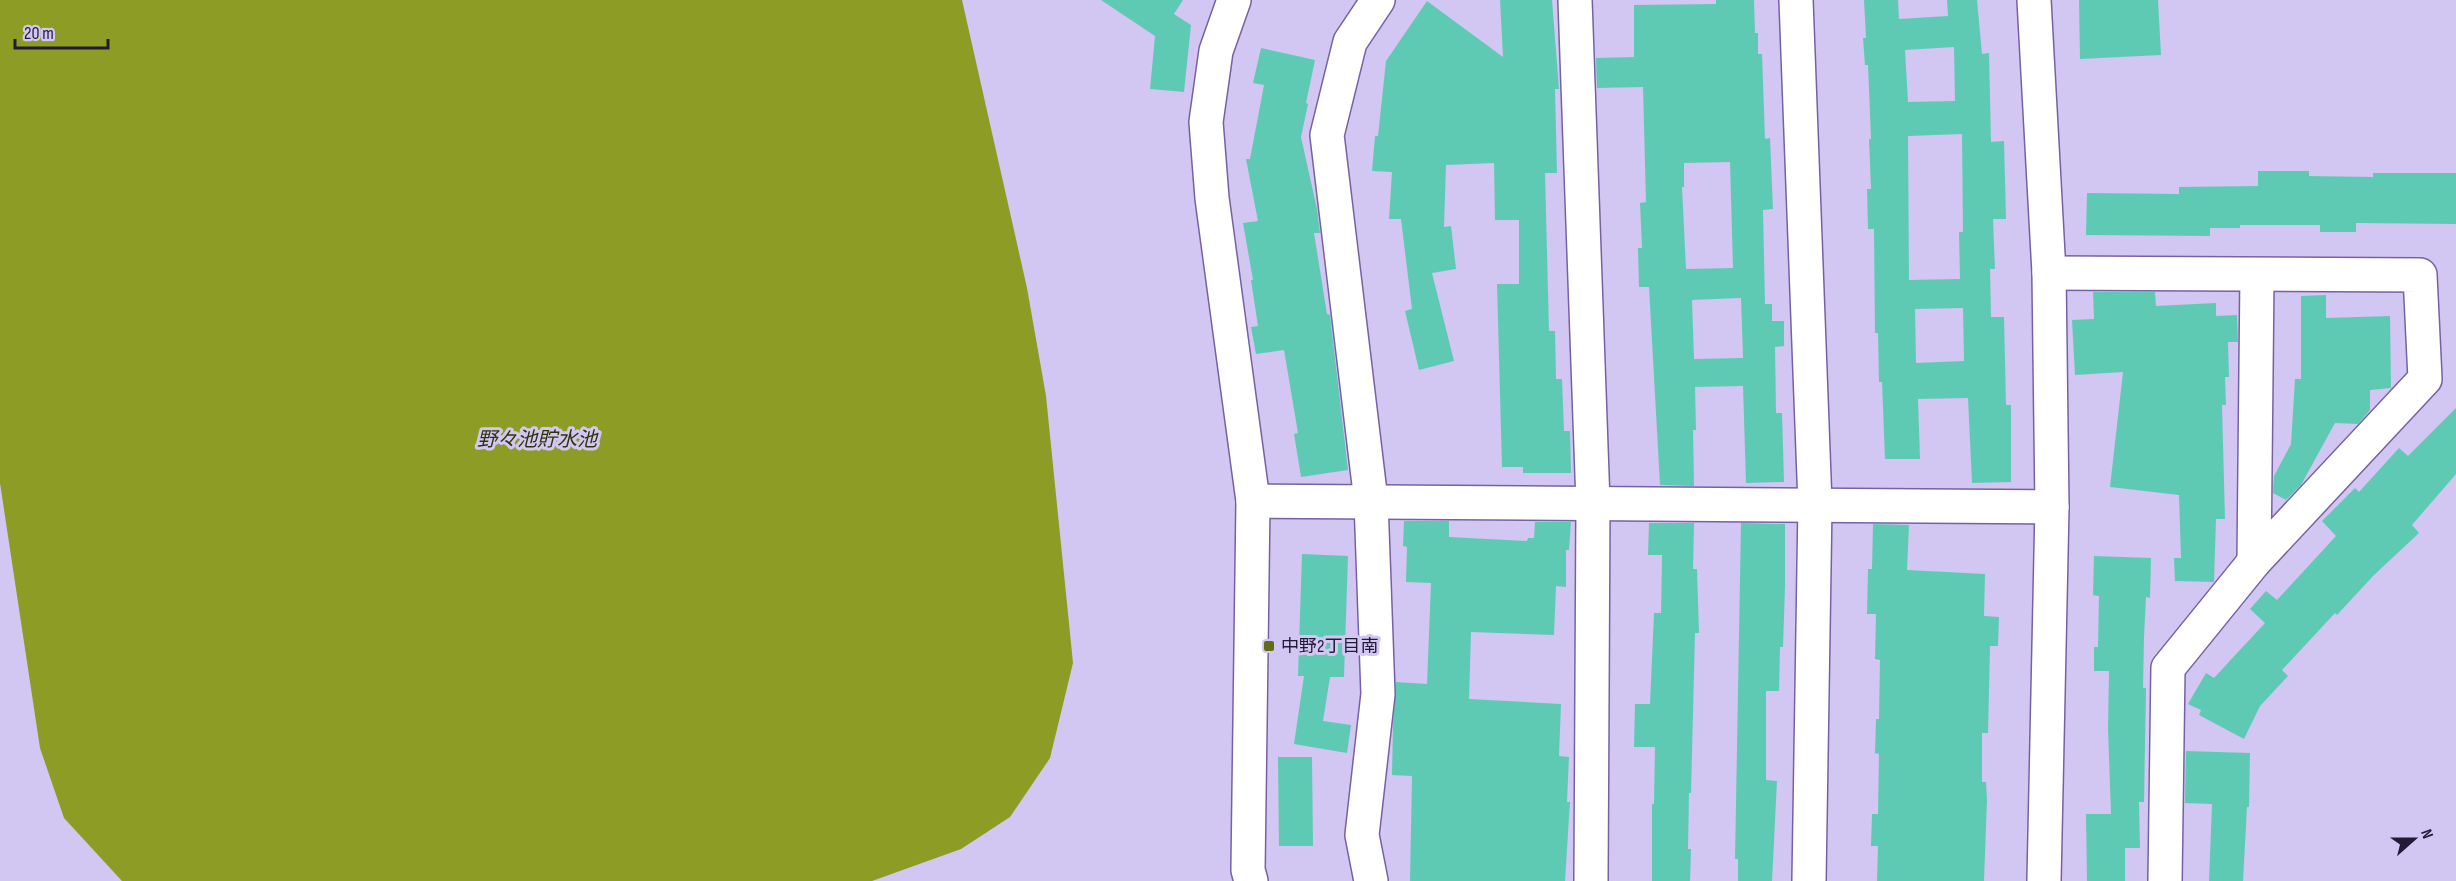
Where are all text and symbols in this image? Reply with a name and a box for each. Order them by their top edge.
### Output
scale bar [15,12,108,50]
text: 20 m [24,23,54,44]
water label: 野々池貯水池 [477,428,599,452]
place label: 中野2丁目南 [1281,636,1378,657]
marker: 中野2丁目南 [1262,639,1276,653]
north arrow [2384,809,2444,869]
text: N [2416,827,2437,842]

